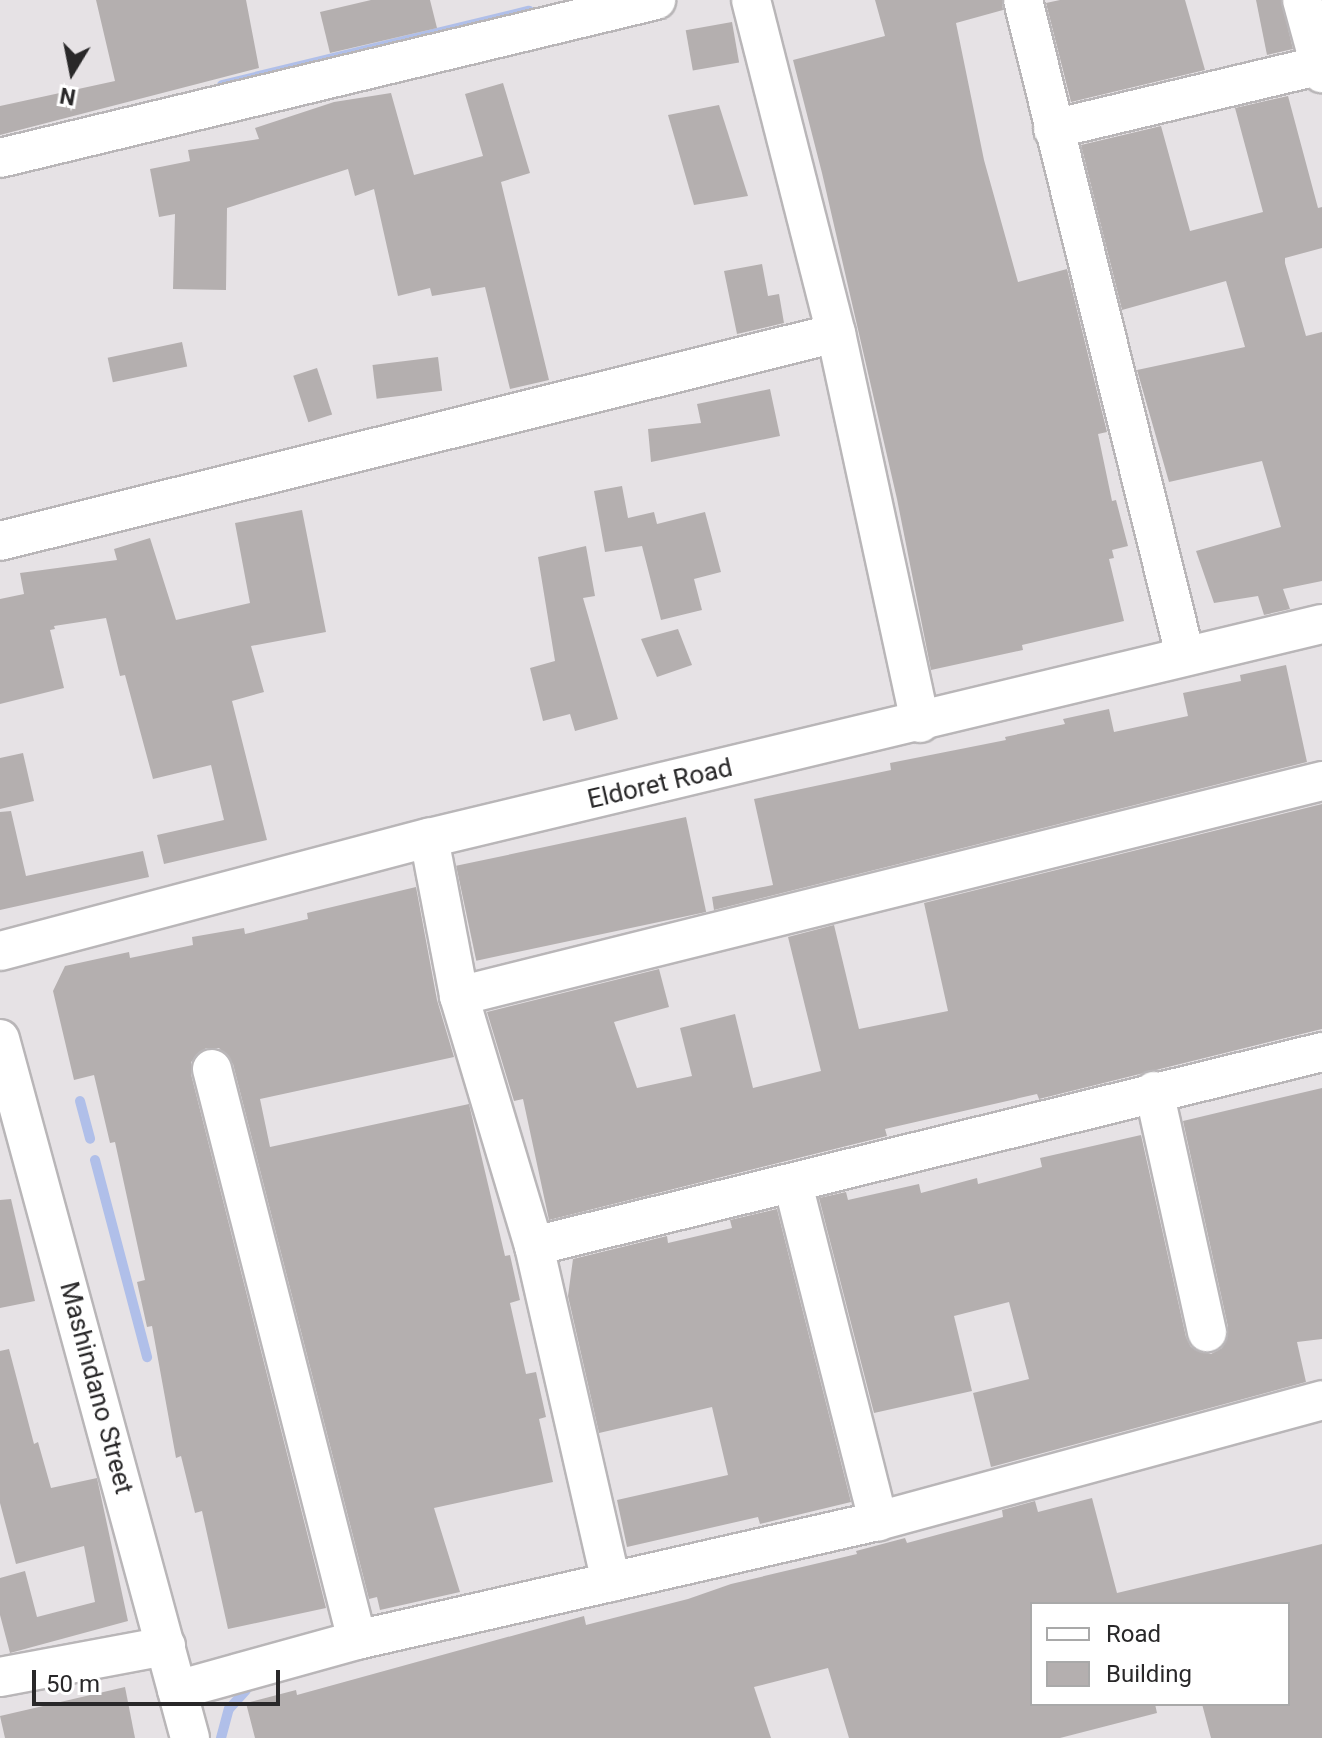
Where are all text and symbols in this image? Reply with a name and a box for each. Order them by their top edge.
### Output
north arrow [32,32,112,112]
text: N [58,82,78,110]
street label: Eldoret Road [585,752,735,816]
street label: Mashindano Street [53,1279,139,1497]
legend [1030,1602,1290,1706]
text: Road [1106,1620,1161,1648]
scale bar [36,1654,284,1704]
text: Building [1106,1660,1192,1688]
text: 50 m [46,1670,100,1698]

